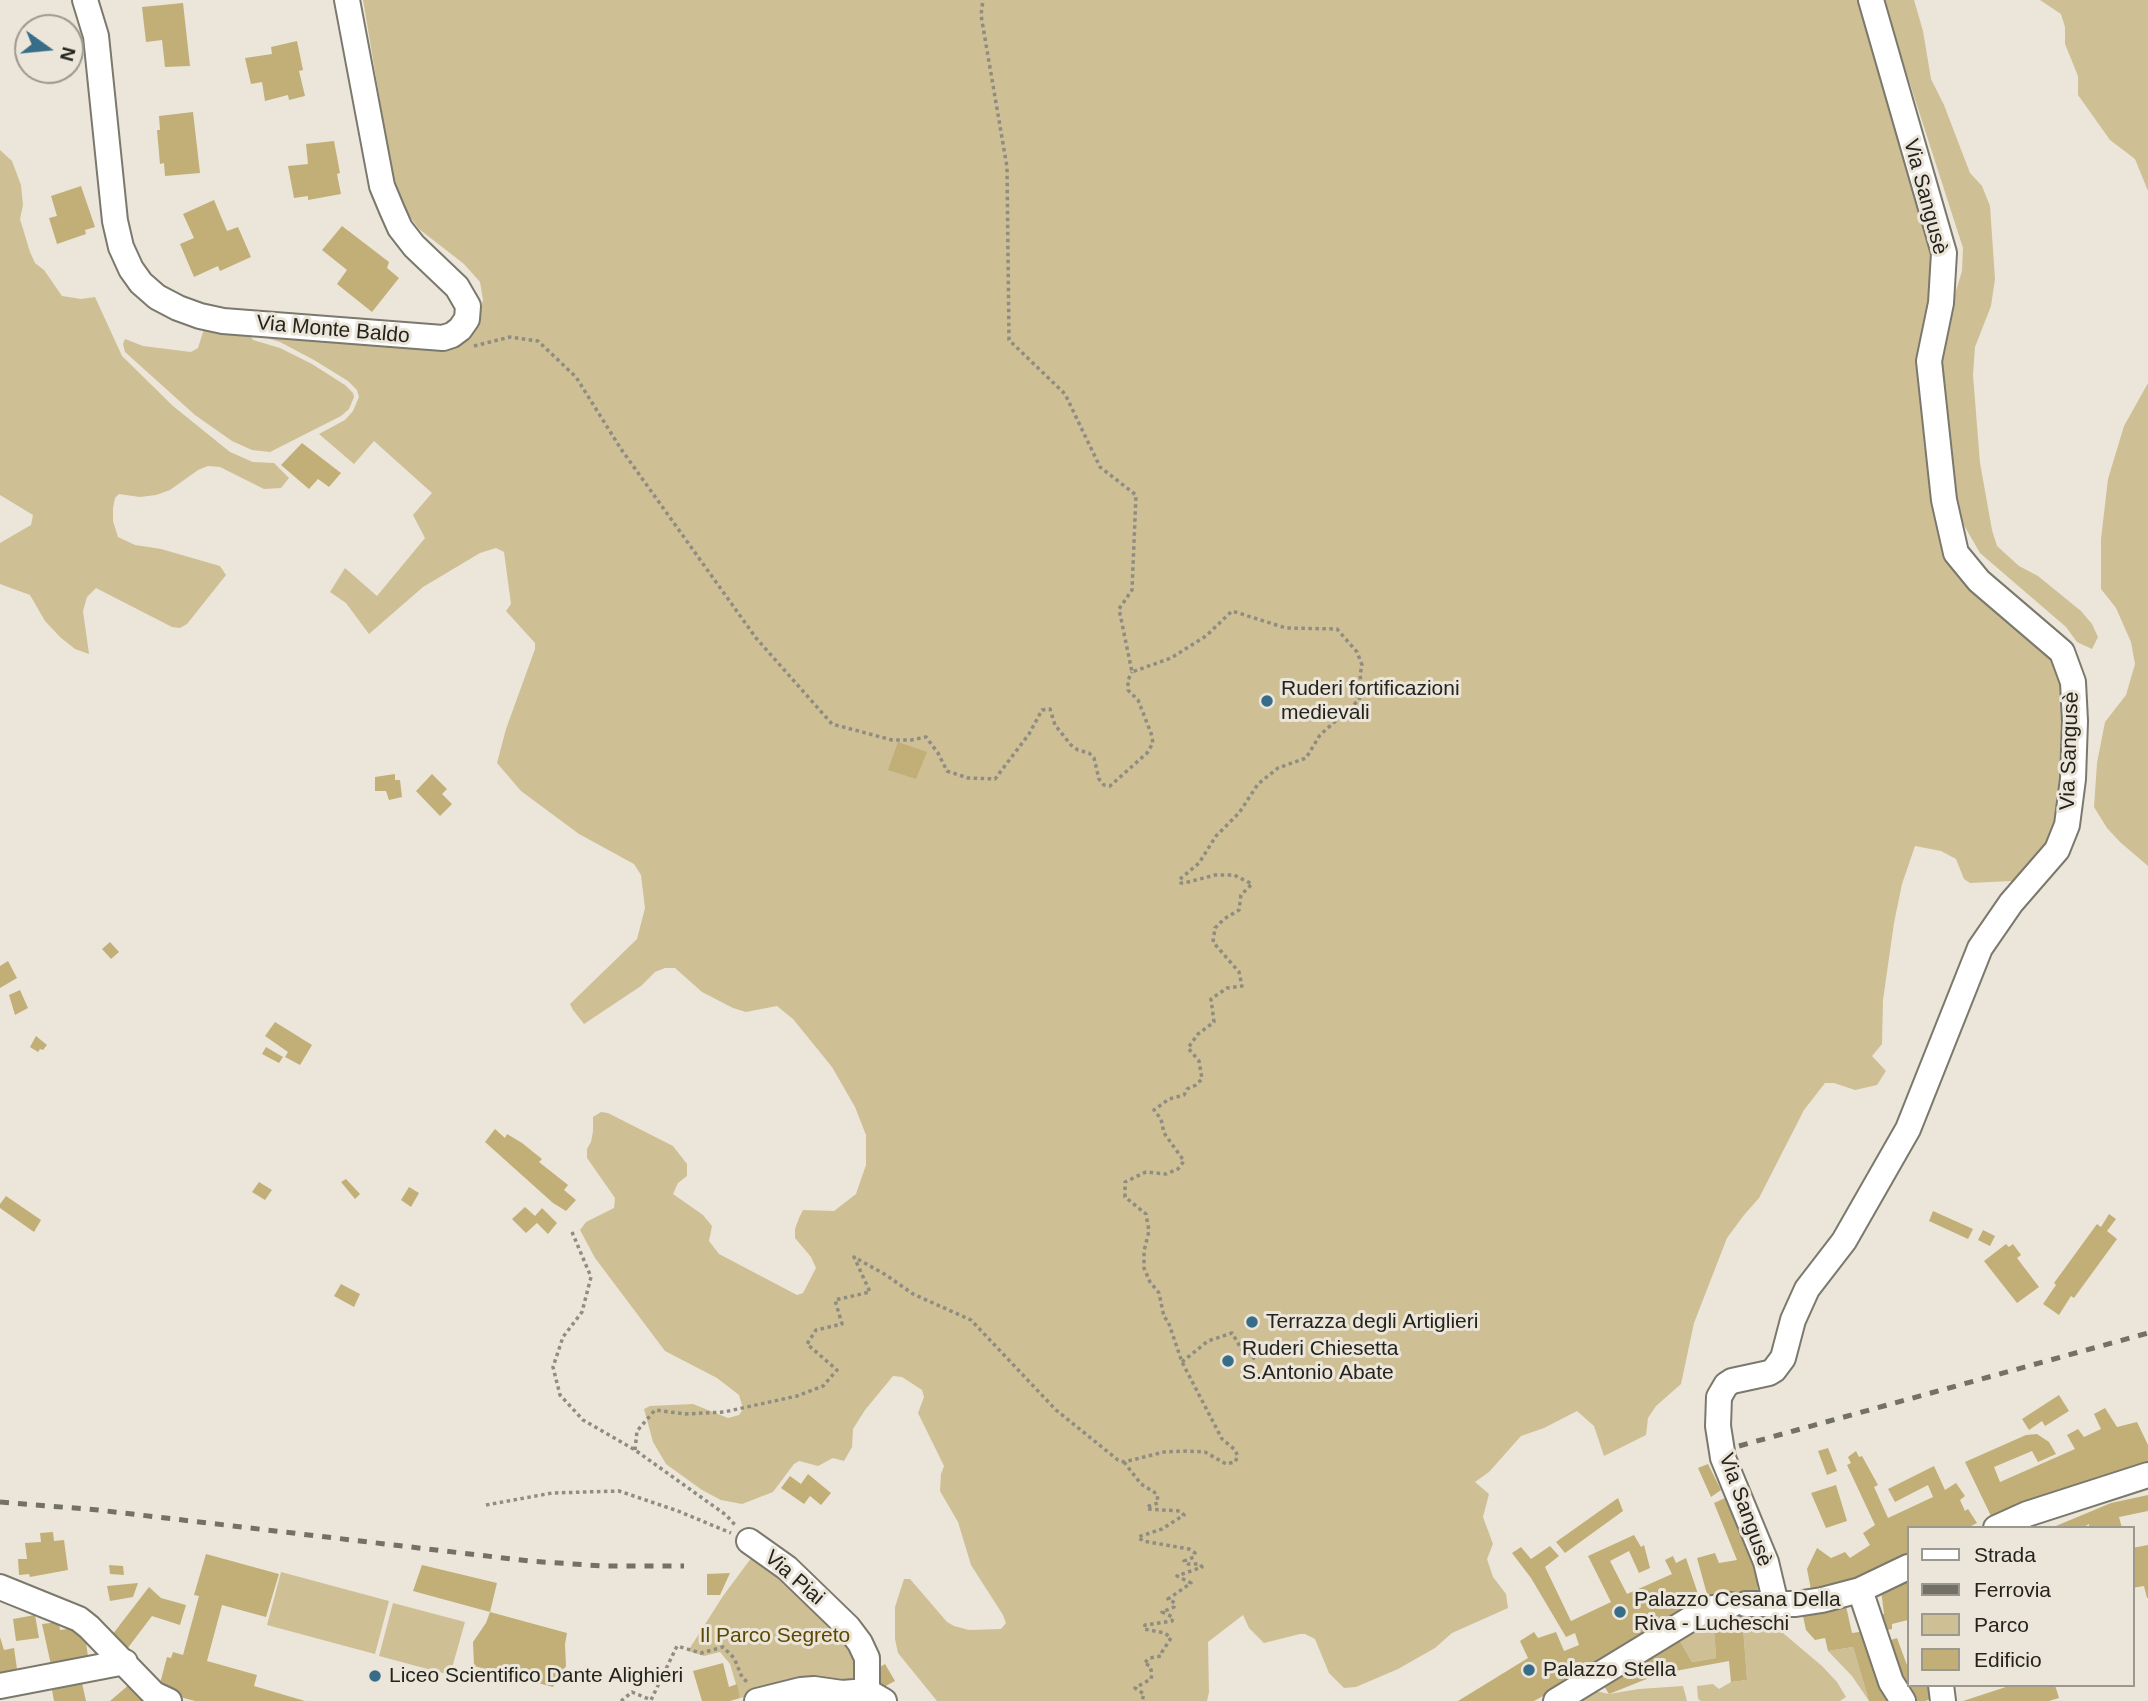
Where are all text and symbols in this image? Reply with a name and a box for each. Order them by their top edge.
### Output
north arrow [14,14,84,84]
text: N [56,45,80,63]
street label: Via Sangusè [1897,136,1953,258]
street label: Via Monte Baldo [255,311,411,349]
place label: Ruderi fortificazioni medievali [1281,676,1460,726]
street label: Via Sangusè [2055,691,2085,811]
marker: Ruderi fortificazioni medievali [1259,693,1275,709]
place label: Terrazza degli Artiglieri [1266,1309,1478,1335]
marker: Terrazza degli Artiglieri [1244,1314,1260,1330]
place label: Ruderi Chiesetta S.Antonio Abate [1242,1336,1398,1386]
marker: Ruderi Chiesetta S.Antonio Abate [1220,1353,1236,1369]
street label: Via Sangusè [1713,1450,1777,1570]
legend [1906,1526,2134,1687]
text: Strada [1974,1543,2036,1566]
street label: Via Piai [759,1545,829,1611]
text: Ferrovia [1974,1578,2051,1601]
place label: Palazzo Cesana Della Riva - Lucheschi [1634,1587,1841,1637]
marker: Palazzo Cesana Della Riva - Lucheschi [1612,1604,1628,1620]
text: Parco [1974,1613,2029,1636]
park label: Il Parco Segreto [700,1623,850,1649]
text: Edificio [1974,1648,2042,1671]
place label: Palazzo Stella [1543,1657,1676,1683]
marker: Palazzo Stella [1521,1662,1537,1678]
place label: Liceo Scientifico Dante Alighieri [389,1663,683,1689]
marker: Liceo Scientifico Dante Alighieri [367,1668,383,1684]

